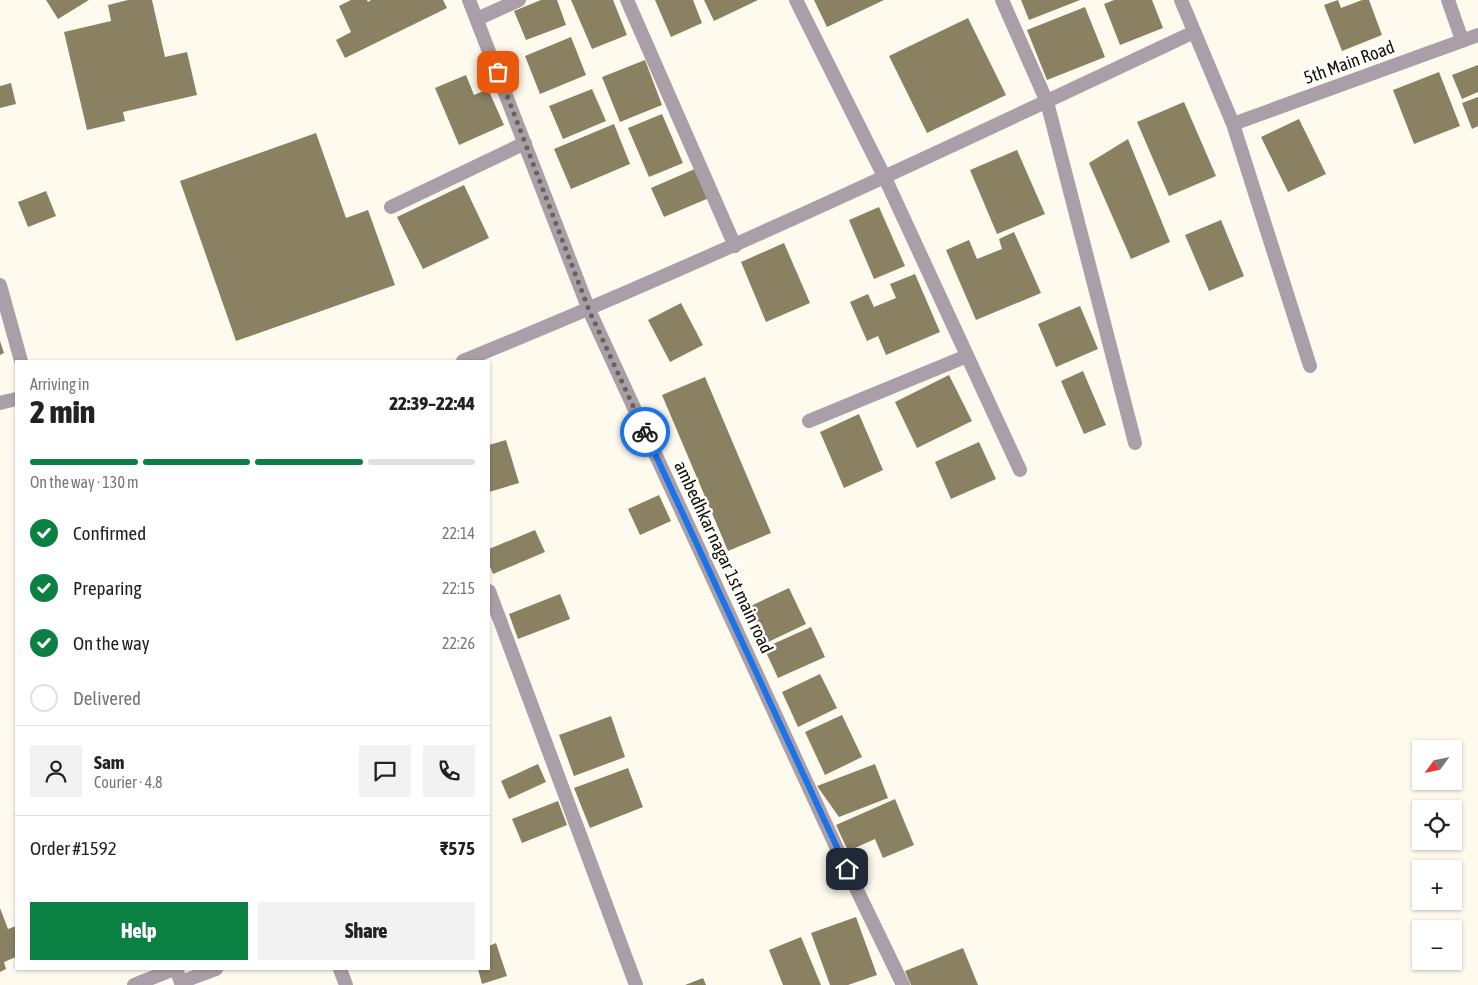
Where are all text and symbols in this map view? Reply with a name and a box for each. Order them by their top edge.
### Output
street label: 5th Main Road [1301,36,1397,88]
pin [477,51,519,93]
icon: bag [484,58,512,86]
text: Arriving in [30,375,90,393]
text: 22:39–22:44 [389,392,475,414]
text: 2 min [30,393,95,430]
courier [620,407,670,457]
icon: bike [631,418,659,446]
street label: ambedhkar nagar 1st main road [670,458,778,656]
text: On the way · 130 m [30,473,139,491]
icon: check [30,519,58,547]
text: Confirmed [73,522,146,544]
text: 22:14 [442,524,475,542]
icon: check [30,574,58,602]
text: Preparing [73,577,142,599]
text: 22:15 [442,579,475,597]
icon: check [30,629,58,657]
text: On the way [73,632,150,654]
text: 22:26 [442,634,475,652]
text: Delivered [73,687,141,709]
north arrow [1412,740,1462,790]
map controls [1412,740,1462,970]
button: person [30,745,82,797]
button: chat [359,745,411,797]
button: phone [423,745,475,797]
text: Sam [94,751,125,773]
text: Courier · 4.8 [94,773,163,791]
button: locate [1412,800,1462,850]
text: Order #1592 [30,837,117,859]
text: ₹575 [440,837,475,859]
pin [826,848,868,890]
icon: home [833,855,861,883]
button: + [1412,860,1462,910]
button: Help [30,902,248,960]
button: Share [258,902,475,960]
button: − [1412,920,1462,970]

